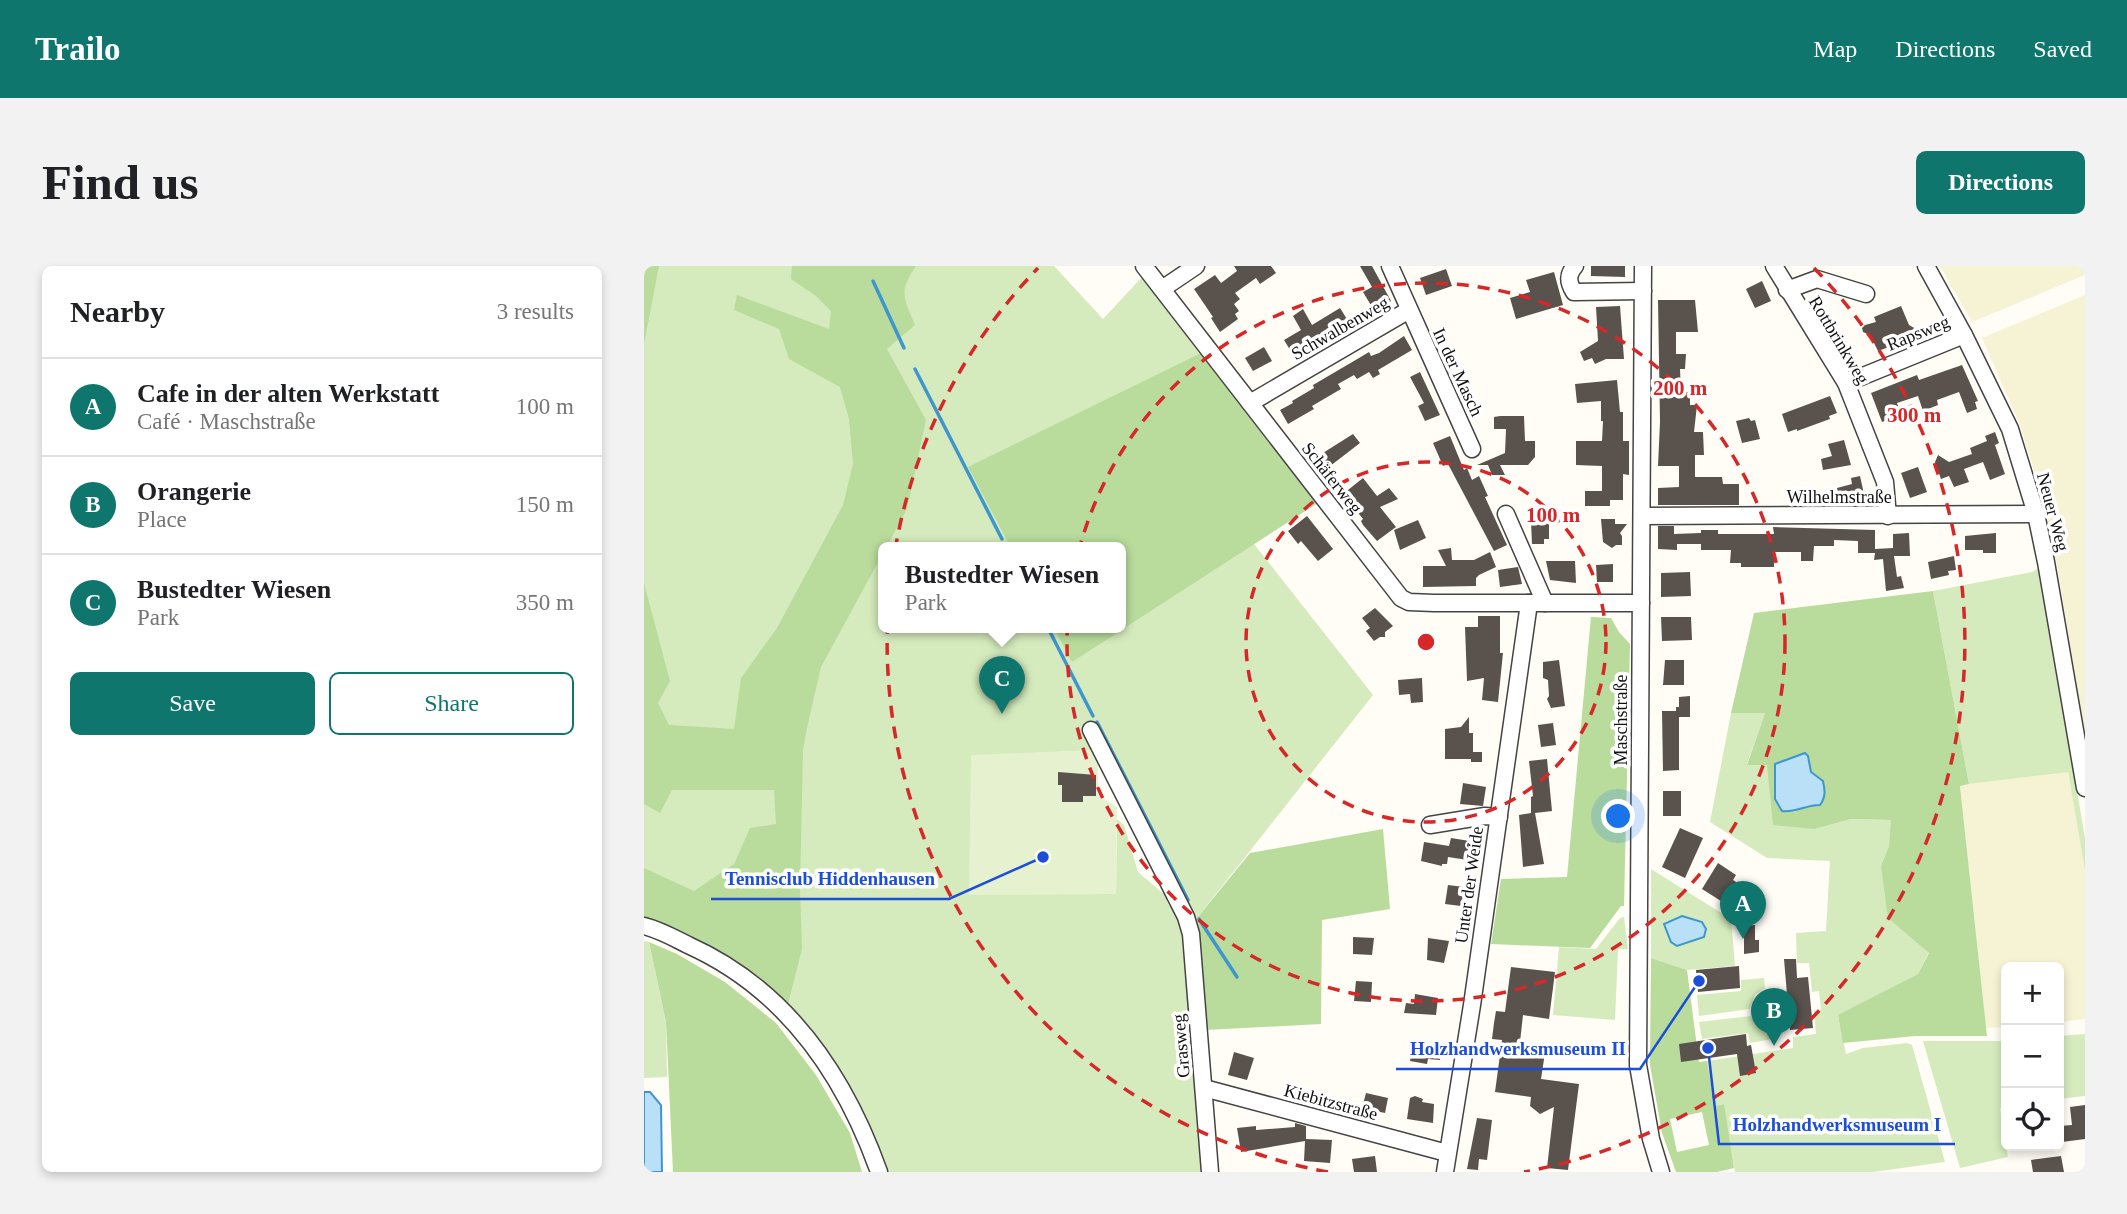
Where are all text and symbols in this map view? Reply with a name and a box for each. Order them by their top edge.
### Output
text: Trailo [35,31,121,67]
text: Map [1813,36,1857,62]
text: Directions [1895,36,1995,62]
text: Saved [2033,36,2092,62]
button: Directions [1916,151,2085,214]
text: Find us [42,155,199,210]
street label: Schwalbenweg [1288,292,1392,364]
street label: Rottbrinkweg [1805,292,1873,388]
text: Nearby [70,295,165,328]
text: 3 results [497,299,574,324]
street label: Rapsweg [1884,311,1952,355]
street label: In der Masch [1429,325,1487,419]
text: 200 m [1653,376,1708,400]
text: Cafe in der alten Werkstatt [137,379,439,408]
text: A [85,394,101,419]
text: 100 m [516,394,574,419]
text: 300 m [1887,403,1942,427]
text: Café · Maschstraße [137,409,316,434]
street label: Schäferweg [1298,438,1366,518]
street label: Neuer Weg [2033,470,2073,554]
text: Orangerie [137,477,251,506]
street label: Wilhelmstraße [1786,487,1892,507]
text: B [85,492,101,517]
text: 150 m [516,492,574,517]
text: 100 m [1526,503,1581,527]
text: Place [137,507,187,532]
popup [878,542,1126,633]
text: Bustedter Wiesen [905,560,1099,589]
text: Bustedter Wiesen [137,575,331,604]
text: C [85,590,101,615]
text: 350 m [516,590,574,615]
text: Park [905,590,947,615]
text: Park [137,605,179,630]
centre of rings [1414,630,1438,654]
pin: C [979,656,1025,714]
button: Save [70,672,315,735]
button: Share [329,672,574,735]
street label: Maschstraße [1611,675,1631,765]
your location [1601,799,1635,833]
street label: Unter der Weide [1451,825,1487,945]
callout: Tennisclub Hiddenhausen [711,859,949,899]
text: Tennisclub Hiddenhausen [725,868,935,889]
pin: A [1720,881,1766,939]
map controls [2001,962,2064,1151]
button: + [2001,962,2064,1025]
pin: B [1751,988,1797,1046]
street label: Grasweg [1168,1013,1194,1079]
button: − [2001,1025,2064,1088]
callout: Holzhandwerksmuseum II [1396,1029,1640,1069]
text: Holzhandwerksmuseum II [1410,1038,1626,1059]
street label: Kiebitzstraße [1282,1080,1380,1124]
button: locate [2001,1088,2064,1151]
callout: Holzhandwerksmuseum I [1719,1104,1955,1144]
text: Holzhandwerksmuseum I [1733,1114,1941,1135]

